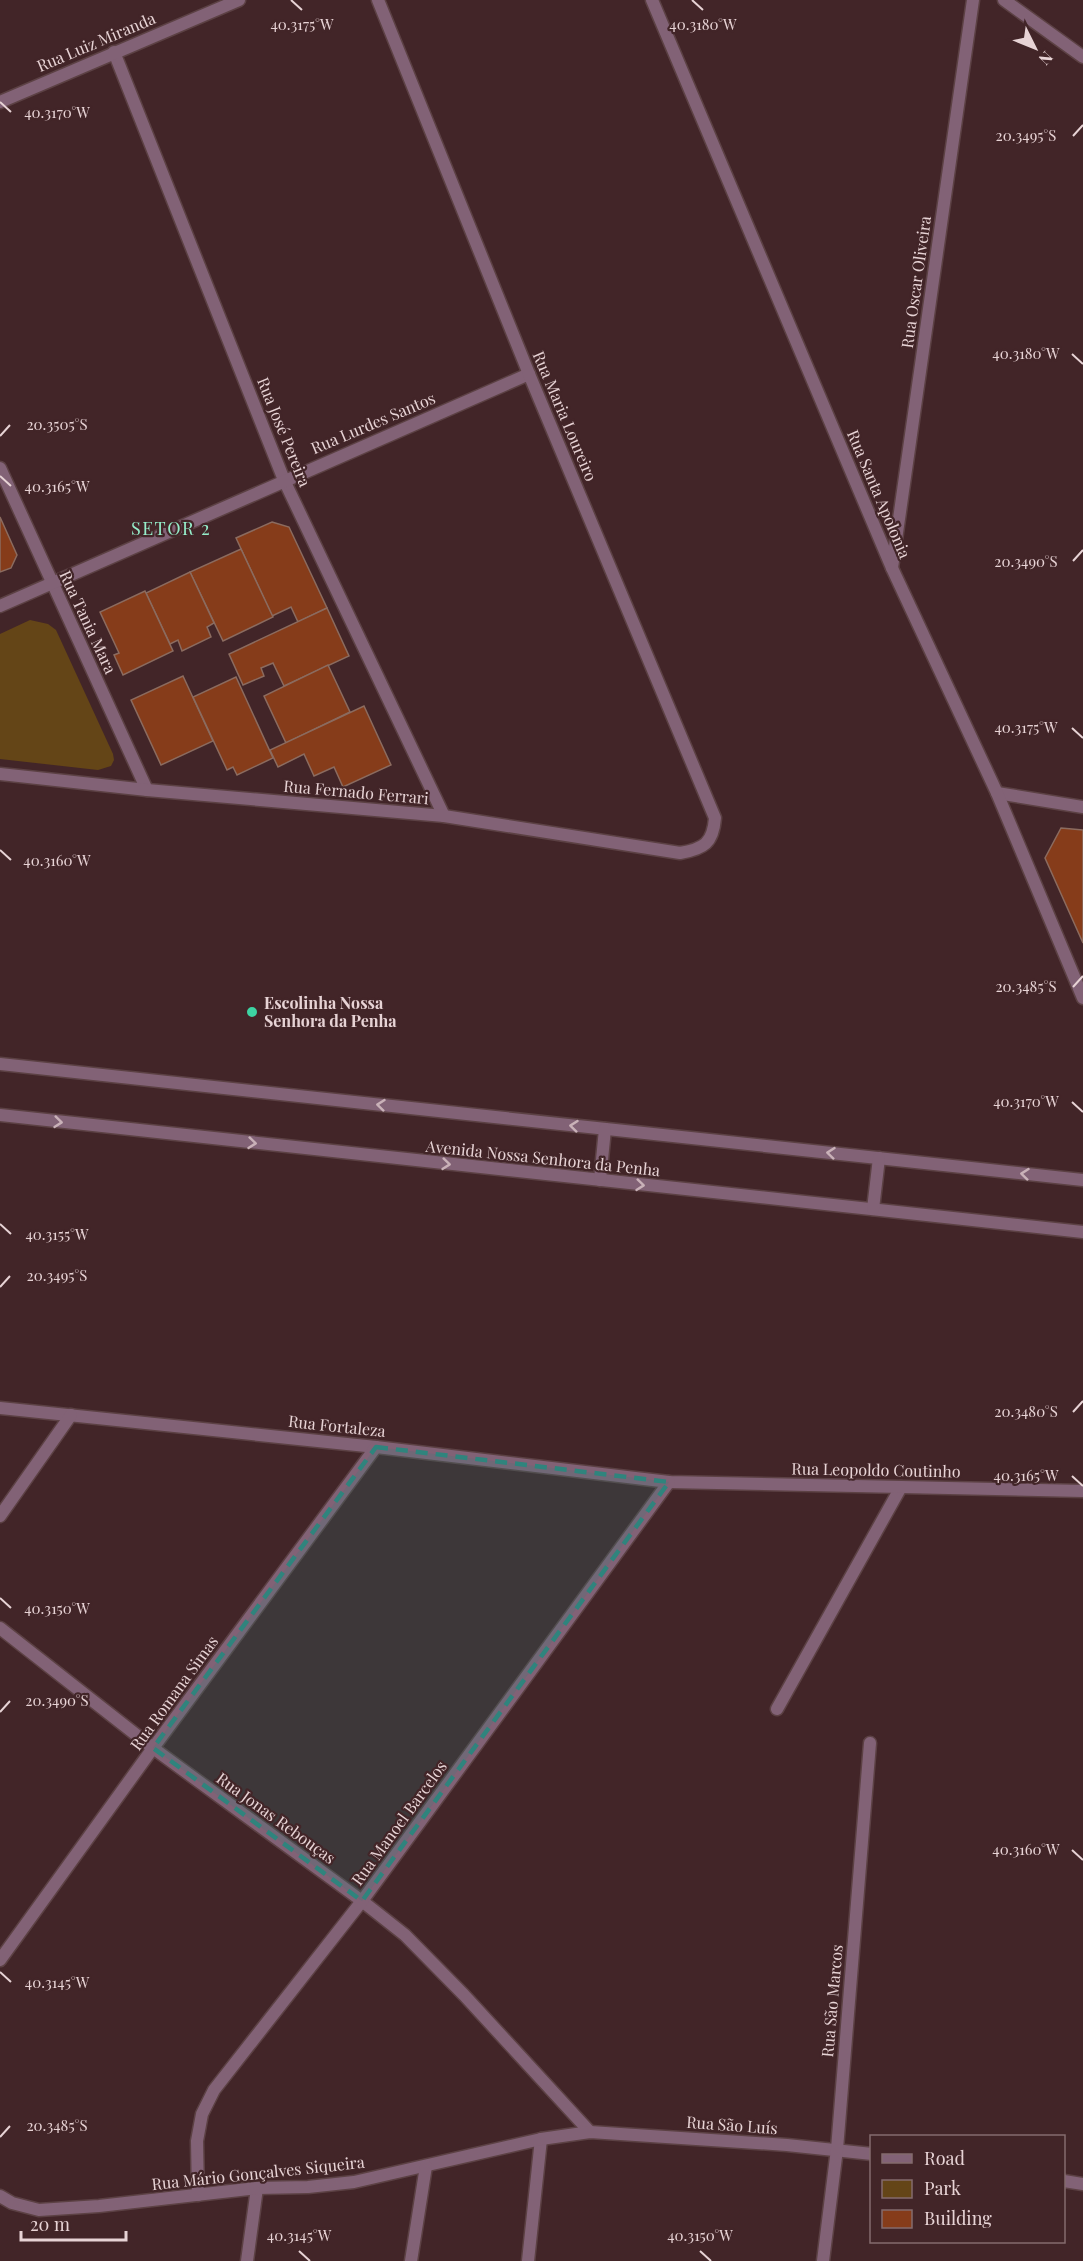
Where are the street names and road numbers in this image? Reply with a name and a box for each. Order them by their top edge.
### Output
street label: Rua Luiz Miranda [33,7,158,76]
street label: Rua Oscar Oliveira [896,214,935,349]
street label: Rua Maria Loureiro [529,348,602,484]
street label: Rua José Pereira [253,374,316,490]
street label: Rua Lurdes Santos [307,387,438,458]
street label: Rua Santa Apolonia [843,426,916,561]
street label: Rua Tania Mara [55,567,122,677]
street label: Rua Fernado Ferrari [283,775,430,808]
street label: Avenida Nossa Senhora da Penha [424,1135,661,1180]
street label: Rua Fortaleza [287,1410,387,1441]
street label: Rua Leopoldo Coutinho [791,1458,961,1481]
street label: Rua Romana Simas [125,1631,222,1754]
street label: Rua Manoel Barcelos [346,1756,451,1889]
street label: Rua Jonas Rebouças [213,1767,340,1868]
street label: Rua São Marcos [816,1944,847,2058]
street label: Rua São Luís [686,2111,778,2138]
street label: Rua Mário Gonçalves Siqueira [150,2151,366,2194]

